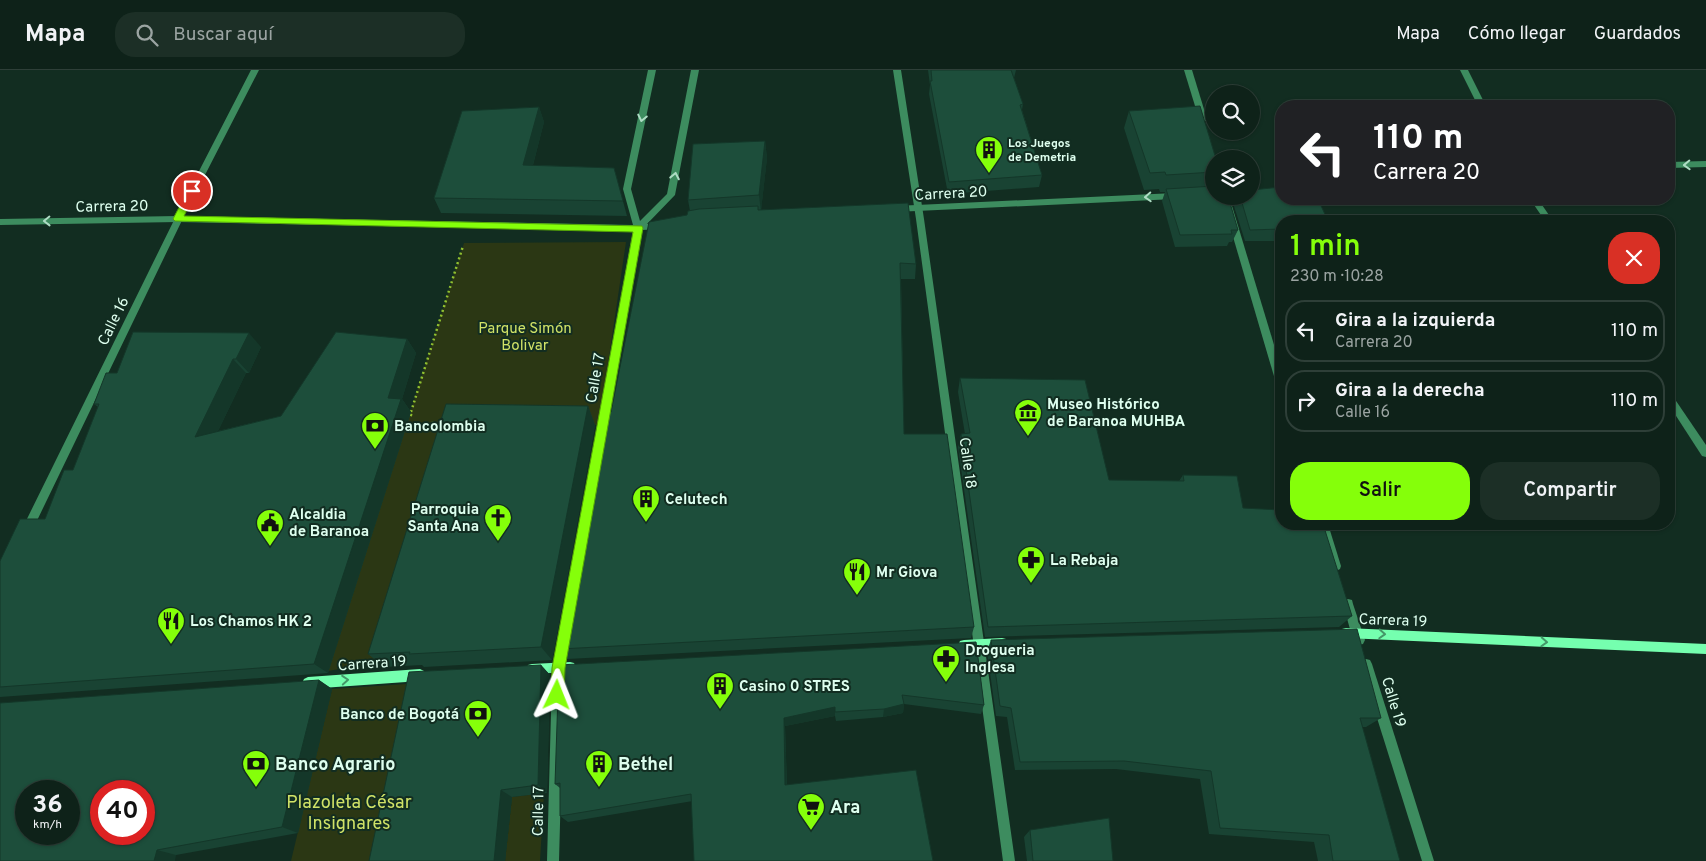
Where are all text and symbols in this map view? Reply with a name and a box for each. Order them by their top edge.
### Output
search box [115,12,465,57]
text: Mapa [25,20,85,50]
icon: search [133,21,161,49]
text: Buscar aquí [173,23,273,47]
text: Mapa [1396,23,1440,46]
text: Cómo llegar [1468,23,1566,46]
text: Guardados [1594,23,1681,46]
map controls [1205,85,1260,205]
button: search [1205,85,1260,140]
one-way arrow [637,113,648,122]
text: 110 m [1373,117,1463,161]
icon: left [1290,120,1355,185]
building icon: Los Juegos de Demetria [974,135,1004,174]
place label: Los Juegos de Demetria [1008,136,1076,166]
button: layers [1205,150,1260,205]
one-way arrow [1683,159,1691,170]
text: Carrera 20 [1373,160,1480,187]
pin [171,170,213,212]
one-way arrow [669,171,680,180]
icon: arrive [178,177,206,205]
street label: Carrera 20 [914,183,988,206]
one-way arrow [1143,192,1151,202]
street label: Carrera 20 [75,197,149,218]
one-way arrow [43,216,50,226]
text: 1 min [1290,229,1361,266]
button: close [1608,232,1660,284]
text: 230 m · 10:28 [1290,267,1384,287]
street label: Calle 16 [94,294,134,349]
text: Gira a la izquierda [1335,309,1495,333]
icon: left [1292,317,1320,345]
text: 110 m [1611,319,1658,343]
park label: Parque Simón Bolivar [478,320,572,356]
text: Carrera 20 [1335,333,1413,353]
street label: Calle 17 [583,352,610,405]
text: Gira a la derecha [1335,379,1485,403]
icon: right [1292,387,1320,415]
text: 110 m [1611,389,1658,413]
place label: Museo Histórico de Baranoa MUHBA [1047,396,1185,432]
museum icon: Museo Histórico de Baranoa MUHBA [1013,398,1043,437]
text: Calle 16 [1335,403,1390,423]
bank icon: Bancolombia [360,411,390,450]
place label: Bancolombia [394,418,486,437]
street label: Calle 18 [954,436,980,490]
button: Salir [1290,462,1470,520]
button: Compartir [1480,462,1660,520]
building icon: Celutech [631,484,661,523]
place label: Celutech [665,491,728,510]
place label: Parroquia Santa Ana [407,501,479,537]
church icon: Parroquia Santa Ana [483,503,513,542]
place label: Alcaldia de Baranoa [289,506,369,542]
public building icon: Alcaldia de Baranoa [255,508,285,547]
pharmacy icon: La Rebaja [1016,545,1046,584]
place label: La Rebaja [1050,552,1118,571]
restaurant icon: Mr Giova [842,557,872,596]
place label: Mr Giova [876,564,937,583]
restaurant icon: Los Chamos HK 2 [156,606,186,645]
street label: Carrera 19 [1358,611,1428,632]
place label: Los Chamos HK 2 [190,613,312,632]
one-way arrow [1378,629,1386,640]
one-way arrow [1540,636,1548,647]
place label: Drogueria Inglesa [965,642,1035,678]
pharmacy icon: Drogueria Inglesa [931,644,961,683]
street label: Carrera 19 [337,653,407,676]
position arrow [530,668,582,720]
building icon: Casino 0 STRES [705,671,735,710]
one-way arrow [342,675,350,686]
street label: Calle 19 [1376,675,1409,730]
place label: Casino 0 STRES [739,678,850,697]
bank icon: Banco de Bogotá [463,699,493,738]
place label: Banco de Bogotá [340,706,459,725]
bank icon: Banco Agrario [241,749,271,788]
building icon: Bethel [584,749,614,788]
place label: Banco Agrario [275,754,395,777]
place label: Bethel [618,754,673,777]
speed limit sign: 40 [90,780,155,845]
street label: Calle 17 [530,785,549,836]
text: 36 [32,790,63,822]
park label: Plazoleta César Insignares [286,792,412,836]
supermarket icon: Ara [796,792,826,831]
place label: Ara [830,797,860,820]
text: km/h [33,817,62,833]

